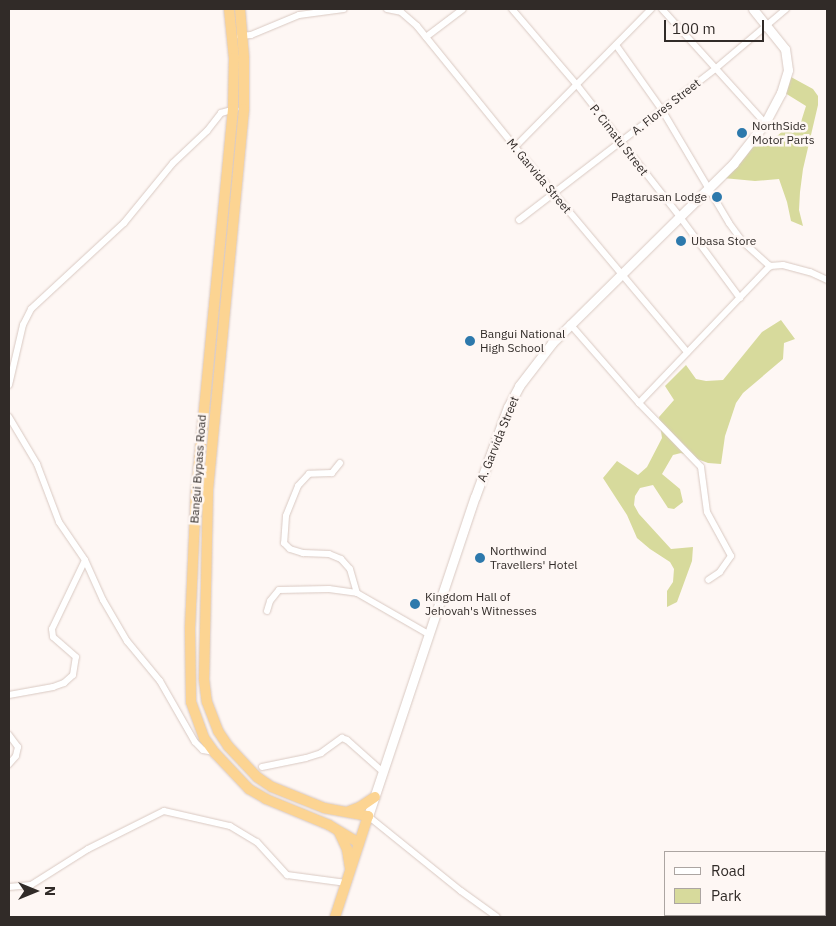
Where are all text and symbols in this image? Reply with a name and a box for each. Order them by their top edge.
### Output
scale bar [666,10,766,42]
text: 100 m [672,19,716,38]
street label: A. Flores Street [629,76,703,138]
street label: P. Cimatu Street [587,102,651,178]
place label: NorthSide Motor Parts [752,119,815,147]
marker: NorthSide Motor Parts [736,127,748,139]
street label: M. Garvida Street [504,136,574,216]
place label: Pagtarusan Lodge [611,190,707,204]
marker: Pagtarusan Lodge [711,191,723,203]
place label: Ubasa Store [691,234,756,248]
marker: Ubasa Store [675,235,687,247]
place label: Bangui National High School [480,327,565,355]
marker: Bangui National High School [464,335,476,347]
street label: A. Garvida Street [474,394,522,484]
street label: Bangui Bypass Road [187,414,209,524]
place label: Northwind Travellers' Hotel [490,544,578,572]
marker: Northwind Travellers' Hotel [474,552,486,564]
place label: Kingdom Hall of Jehovah's Witnesses [425,590,537,618]
marker: Kingdom Hall of Jehovah's Witnesses [409,598,421,610]
legend [664,851,826,916]
text: Road [711,861,746,880]
north arrow [10,866,60,916]
text: N [41,886,59,896]
text: Park [711,886,741,905]

